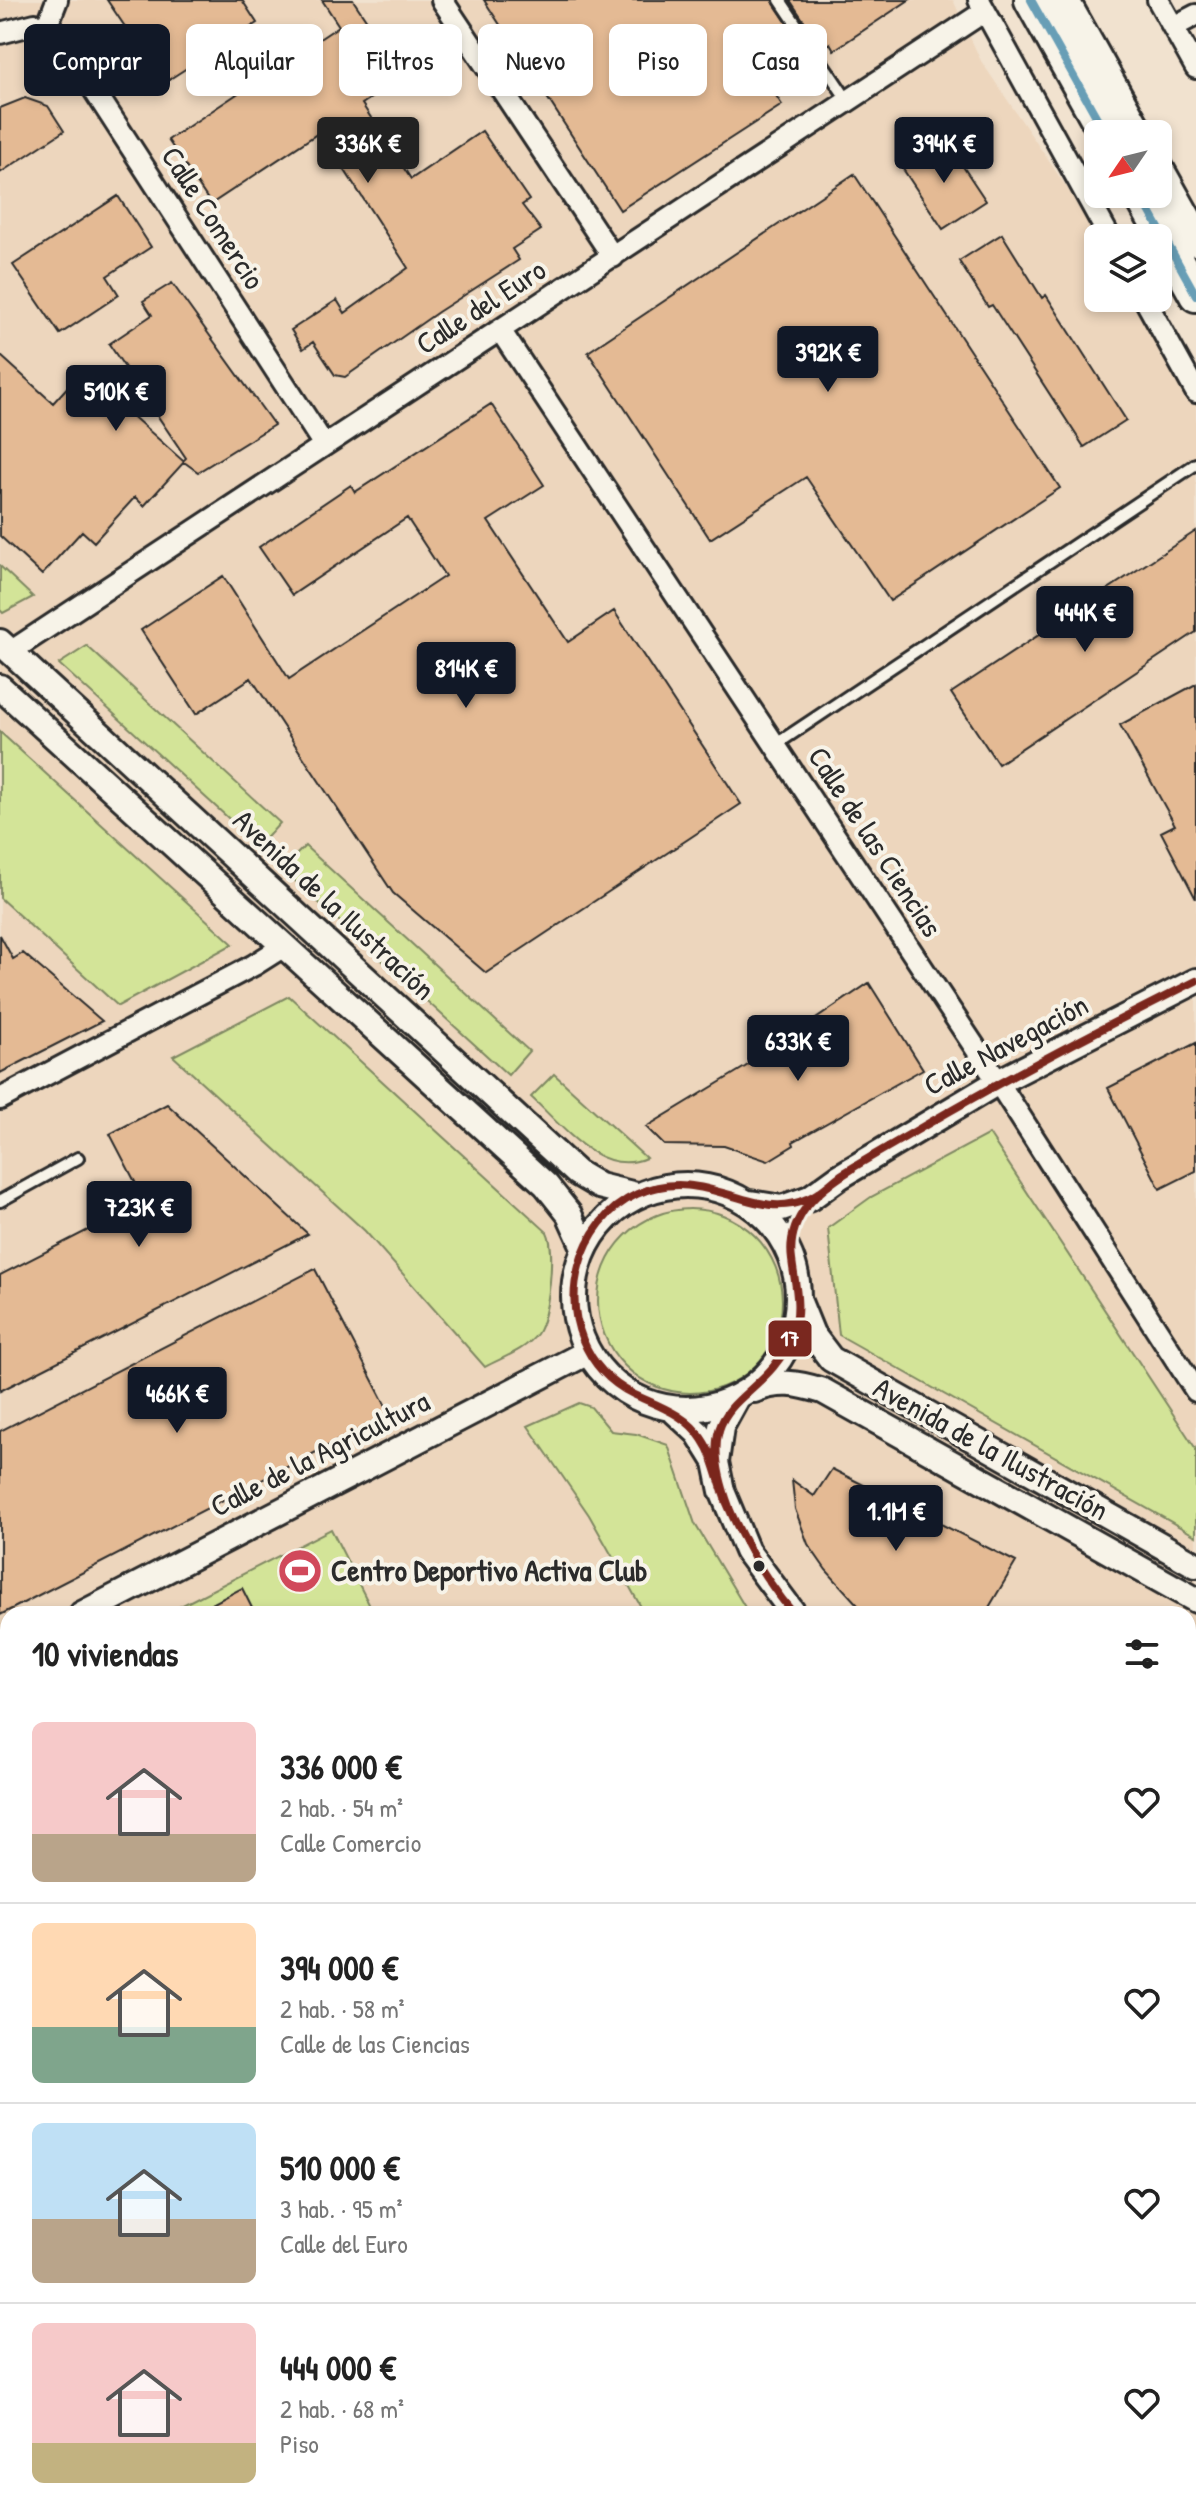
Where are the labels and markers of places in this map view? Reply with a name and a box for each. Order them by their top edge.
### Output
pin: 336K € [303,117,433,185]
pin: 394K € [879,117,1009,185]
pin: 392K € [763,326,893,394]
pin: 510K € [51,365,181,433]
pin: 444K € [1020,586,1150,654]
pin: 814K € [401,642,531,710]
pin: 633K € [733,1015,863,1083]
pin: 723K € [74,1181,204,1249]
pin: 466K € [112,1367,242,1435]
pin: 1.1M € [831,1485,961,1553]
sports icon: Centro Deportivo Activa Club [276,1547,324,1595]
place label: Centro Deportivo Activa Club [331,1550,647,1591]
unlabelled marker [751,1558,767,1574]

